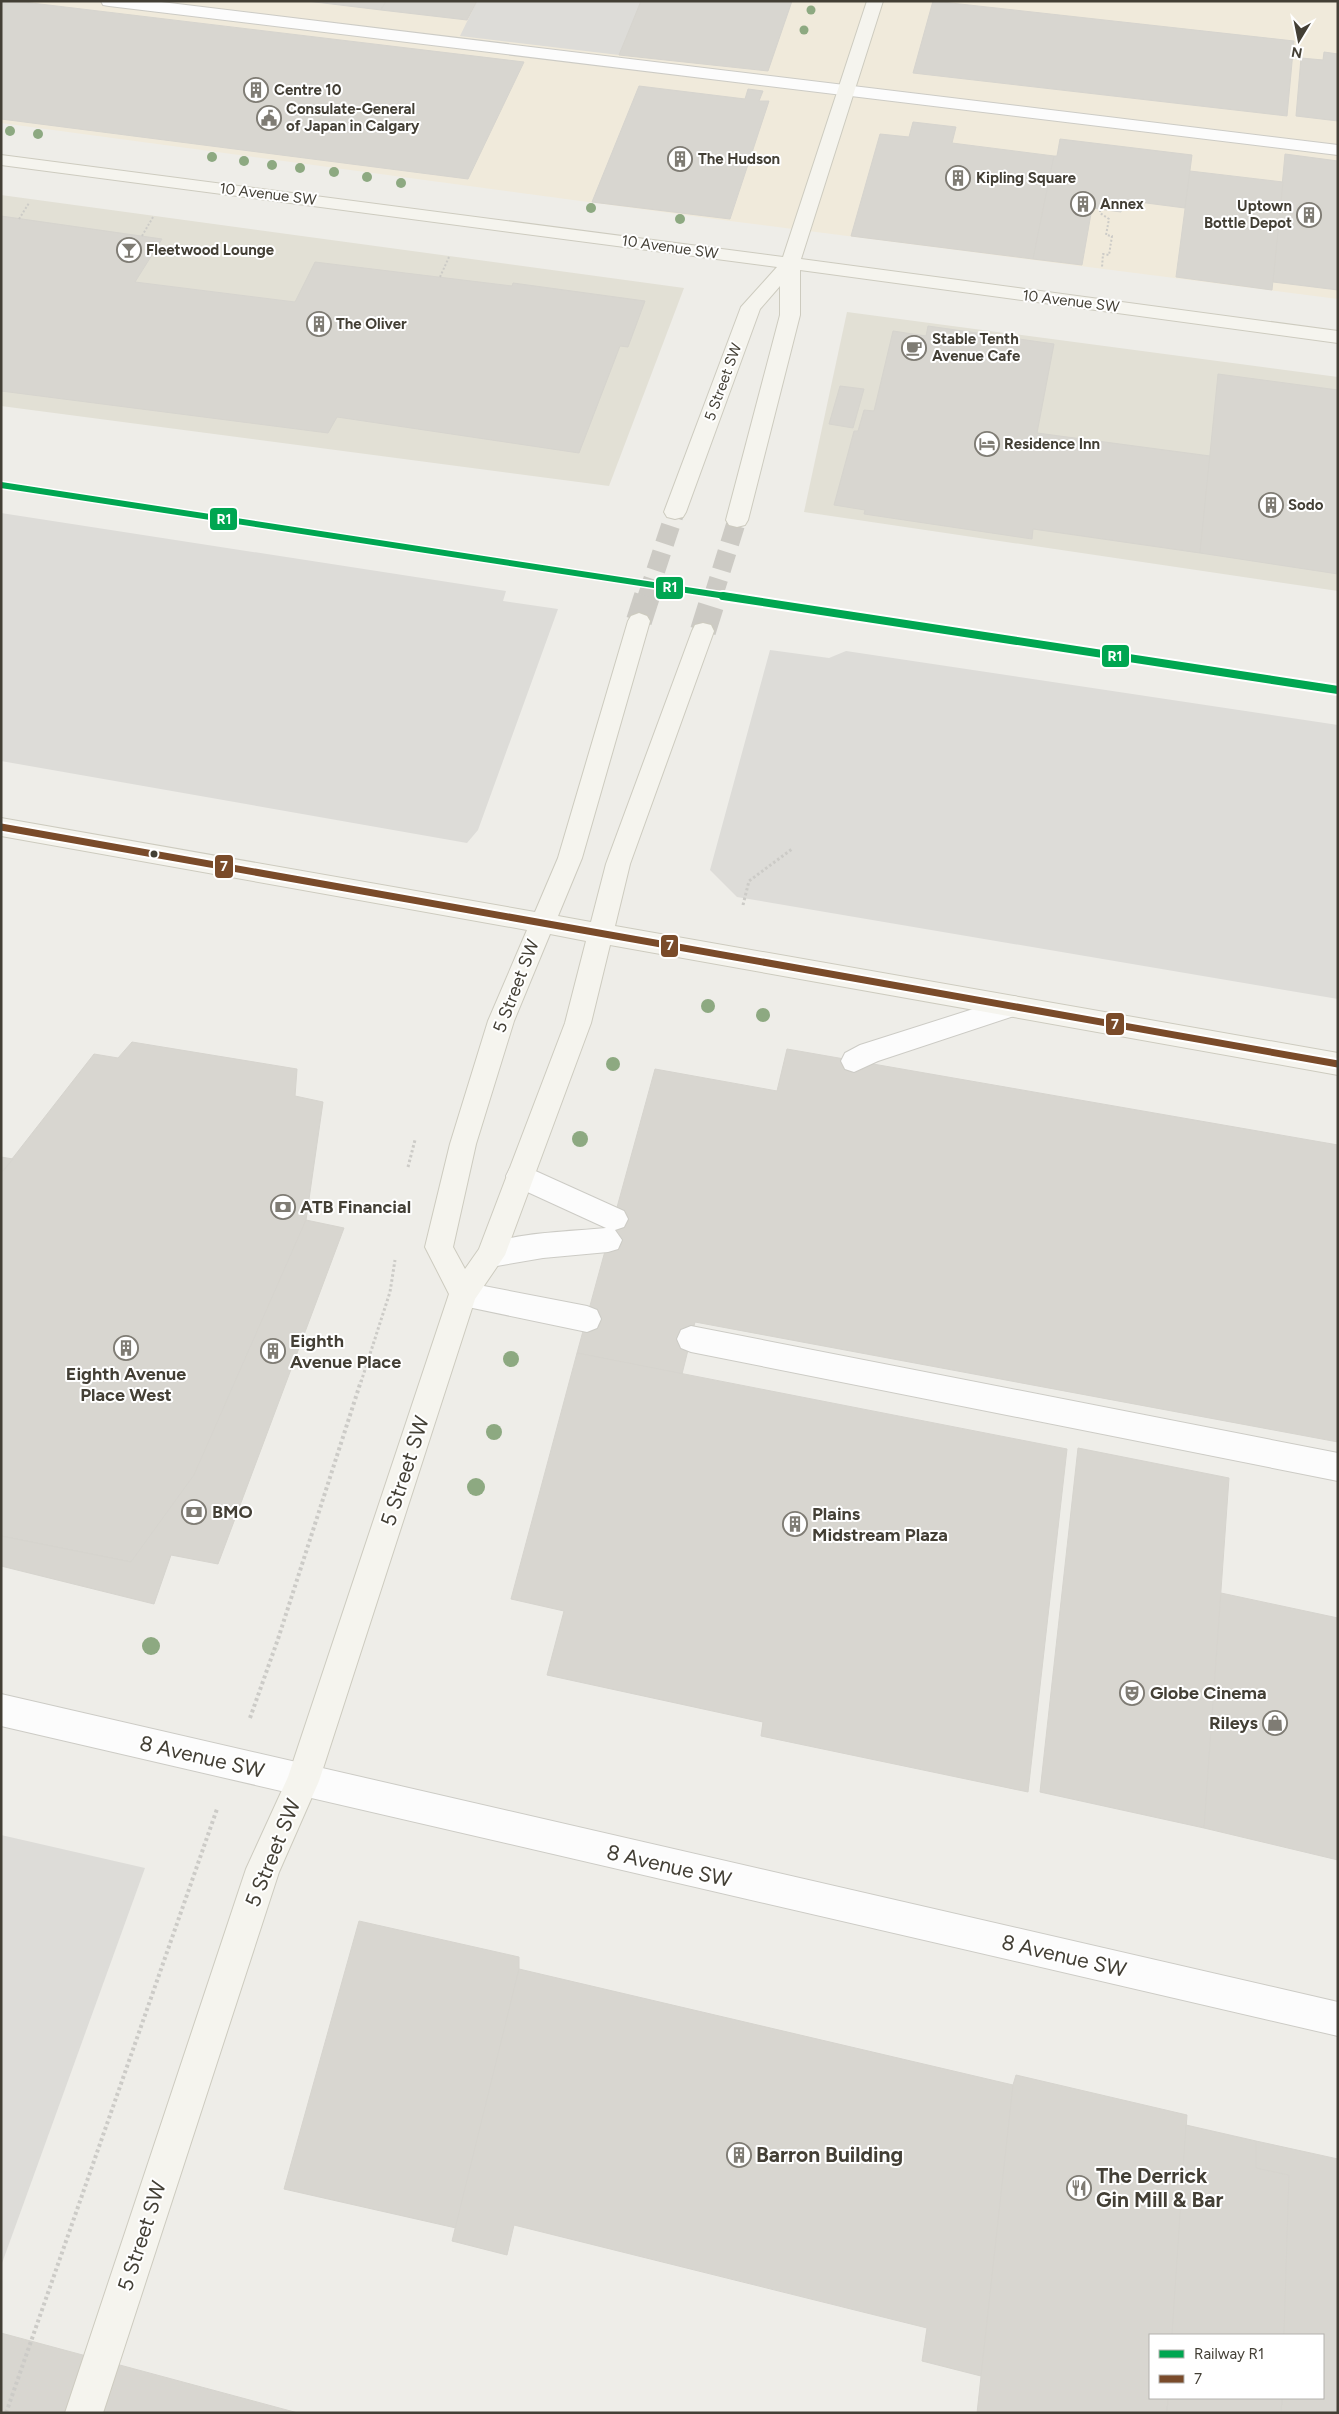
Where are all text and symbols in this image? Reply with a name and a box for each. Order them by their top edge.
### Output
north arrow [1274,15,1324,65]
text: N [1290,43,1304,62]
building icon: Centre 10 [243,77,269,103]
place label: Centre 10 [274,81,342,99]
place label: Consulate-General of Japan in Calgary [286,100,420,135]
public building icon: Consulate-General of Japan in Calgary [256,105,282,131]
building icon: The Hudson [667,146,693,172]
place label: The Hudson [698,150,780,168]
building icon: Kipling Square [945,165,971,191]
place label: Kipling Square [976,169,1077,187]
street label: 10 Avenue SW [218,179,318,209]
building icon: Annex [1070,191,1096,217]
place label: Annex [1100,195,1144,213]
place label: Uptown Bottle Depot [1204,197,1292,232]
building icon: Uptown Bottle Depot [1296,202,1322,228]
street label: 10 Avenue SW [620,231,720,263]
bar icon: Fleetwood Lounge [116,237,142,263]
place label: Fleetwood Lounge [146,241,275,259]
street label: 10 Avenue SW [1021,286,1121,316]
building icon: The Oliver [306,311,332,337]
place label: The Oliver [336,315,407,333]
place label: Stable Tenth Avenue Cafe [932,330,1021,365]
cafe icon: Stable Tenth Avenue Cafe [901,335,927,361]
street label: 5 Street SW [701,340,746,423]
hotel icon: Residence Inn [974,431,1000,457]
place label: Residence Inn [1004,435,1100,453]
building icon: Sodo [1258,492,1284,518]
place label: Sodo [1288,496,1324,514]
line badge: R1 [209,507,238,531]
text: R1 [217,511,231,528]
line badge: R1 [655,576,684,600]
text: R1 [663,579,677,596]
line badge: R1 [1101,644,1130,668]
text: R1 [1108,648,1122,665]
unlabelled marker [149,849,159,859]
line badge: 7 [214,854,234,879]
text: 7 [220,858,228,875]
line badge: 7 [660,934,679,958]
street label: 5 Street SW [488,936,544,1036]
text: 7 [666,937,674,954]
line badge: 7 [1105,1012,1125,1036]
text: 7 [1111,1016,1119,1033]
bank icon: ATB Financial [270,1194,296,1220]
place label: ATB Financial [300,1196,411,1218]
place label: Eighth Avenue Place [290,1330,401,1373]
building icon: Eighth Avenue Place West [113,1335,139,1361]
building icon: Eighth Avenue Place [260,1338,286,1364]
place label: Eighth Avenue Place West [66,1363,186,1406]
street label: 5 Street SW [375,1413,434,1529]
bank icon: BMO [181,1499,207,1525]
place label: BMO [212,1501,253,1523]
place label: Plains Midstream Plaza [812,1503,948,1546]
building icon: Plains Midstream Plaza [782,1511,808,1537]
theatre icon: Globe Cinema [1119,1680,1145,1706]
place label: Globe Cinema [1150,1682,1267,1704]
shop icon: Rileys [1262,1710,1288,1736]
place label: Rileys [1209,1712,1259,1734]
street label: 8 Avenue SW [137,1730,267,1783]
street label: 5 Street SW [240,1795,306,1910]
street label: 8 Avenue SW [604,1839,734,1892]
street label: 8 Avenue SW [999,1929,1129,1982]
building icon: Barron Building [726,2142,752,2168]
place label: Barron Building [756,2142,903,2167]
place label: The Derrick Gin Mill & Bar [1096,2163,1223,2212]
restaurant icon: The Derrick Gin Mill & Bar [1066,2175,1092,2201]
street label: 5 Street SW [112,2178,171,2294]
legend [1149,2334,1324,2399]
text: Railway R1 [1194,2345,1264,2363]
text: 7 [1194,2370,1202,2388]

